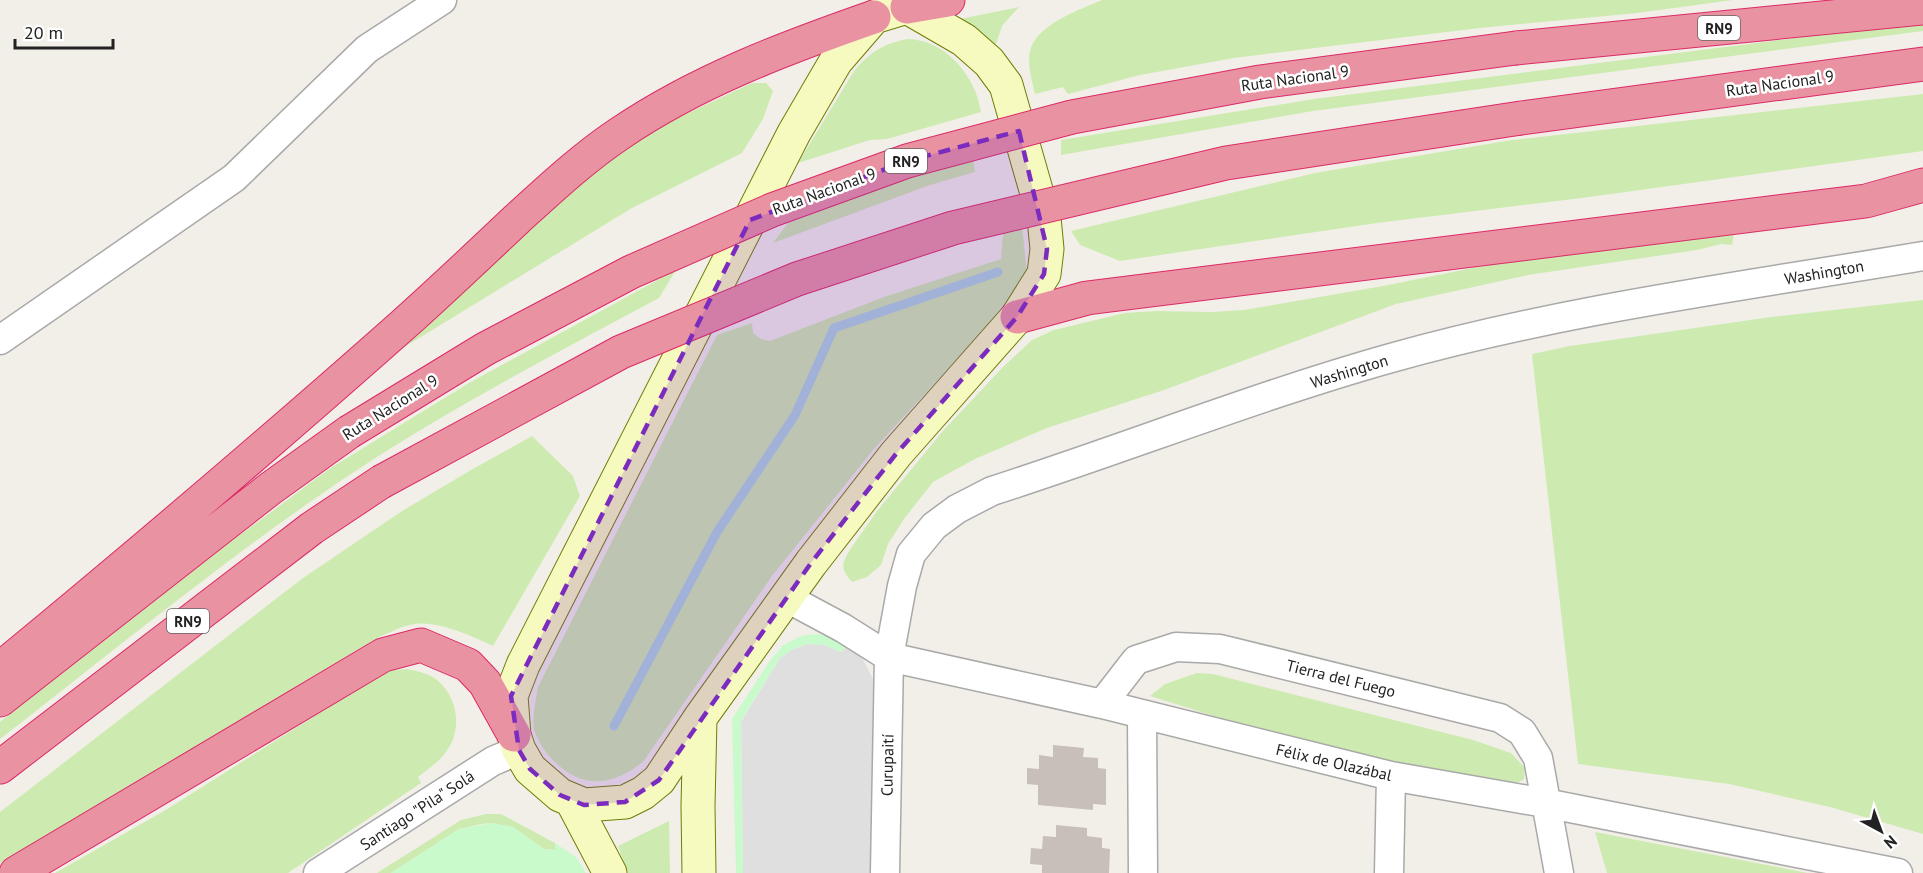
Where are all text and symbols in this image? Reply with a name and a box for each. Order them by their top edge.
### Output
scale bar [15,12,112,50]
road number: RN9 [1698,16,1740,40]
text: 20 m [24,21,63,44]
street label: Ruta Nacional 9 [1240,61,1350,95]
street label: Ruta Nacional 9 [1725,66,1835,100]
road number: RN9 [885,149,927,173]
street label: Ruta Nacional 9 [769,163,879,219]
street label: Washington [1783,255,1865,289]
street label: Washington [1308,350,1390,392]
street label: Ruta Nacional 9 [339,370,441,444]
road number: RN9 [167,609,209,633]
street label: Tierra del Fuego [1284,655,1398,701]
street label: Curupaití [876,734,898,796]
street label: Félix de Olazábal [1274,739,1394,785]
street label: Santiago "Pila" Solá [356,766,478,854]
north arrow [1851,801,1911,861]
text: N [1880,831,1901,853]

